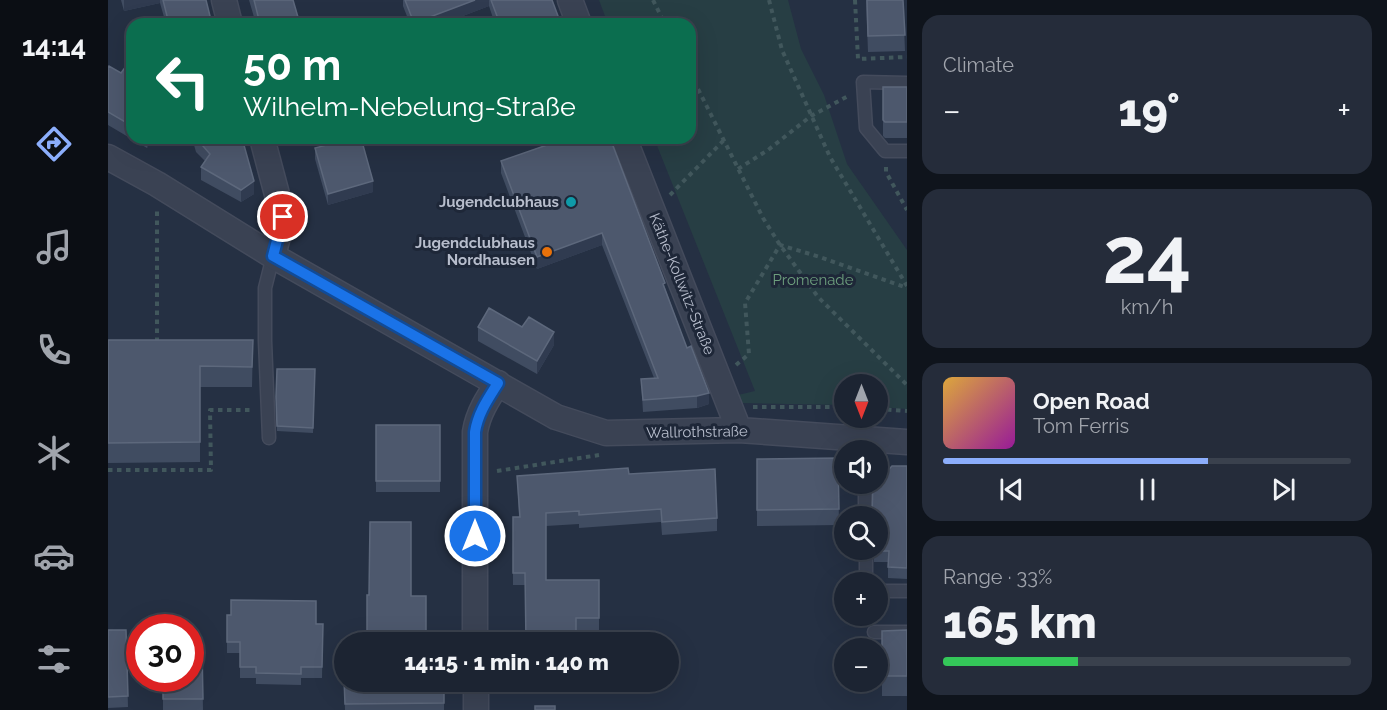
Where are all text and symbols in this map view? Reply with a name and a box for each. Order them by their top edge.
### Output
text: 14:14 [22,31,86,62]
text: 50 m [243,41,341,90]
icon: left [144,42,222,120]
text: Climate [943,53,1014,77]
text: 19° [1118,84,1180,137]
text: Wilhelm-Nebelung-Straße [243,91,576,122]
text: − [943,91,961,130]
text: + [1337,91,1351,130]
icon: directions [33,123,75,165]
pin [257,191,308,242]
place label: Jugendclubhaus [439,193,559,211]
marker: Jugendclubhaus [564,195,578,209]
icon: arrive [266,200,299,233]
text: 24 [1103,210,1191,301]
street label: Käthe-Kollwitz-Straße [645,211,719,358]
icon: music [33,226,75,268]
place label: Jugendclubhaus Nordhausen [415,234,535,269]
marker: Jugendclubhaus Nordhausen [540,245,554,259]
park label: Promenade [773,271,854,289]
text: km/h [1121,295,1173,319]
icon: phone [33,329,75,371]
north arrow [834,374,888,428]
map controls [834,374,888,692]
text: Open Road [1033,388,1150,414]
text: Tom Ferris [1033,414,1129,438]
street label: Wallrothstraße [646,422,748,442]
icon: climate [33,432,75,474]
button: sound [834,440,888,494]
icon: previous [995,473,1028,506]
icon: pause [1131,473,1164,506]
icon: next [1267,473,1300,506]
position arrow [443,504,507,568]
button: search [834,506,888,560]
icon: car [33,535,75,577]
text: Range · 33% [943,565,1052,589]
button: + [834,572,888,626]
text: 165 km [943,596,1097,649]
speed limit sign: 30 [126,614,204,692]
icon: filters [33,638,75,680]
button: − [834,638,888,692]
text: 14:15 · 1 min · 140 m [404,649,609,675]

